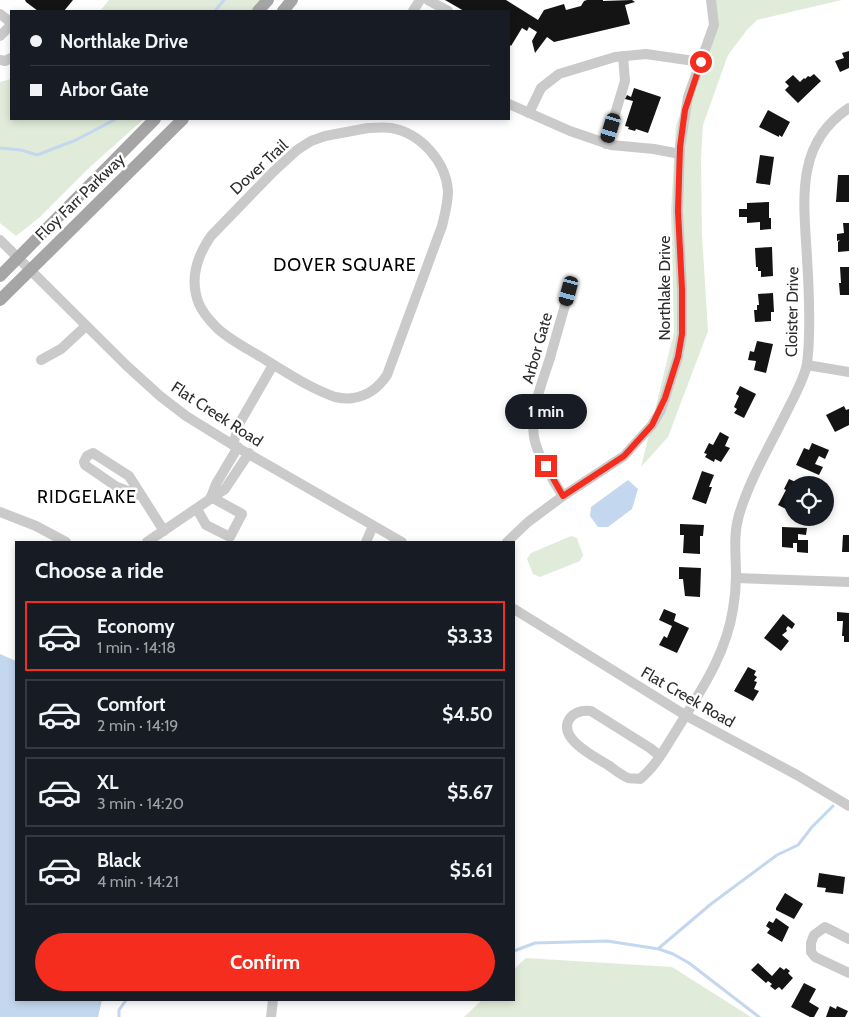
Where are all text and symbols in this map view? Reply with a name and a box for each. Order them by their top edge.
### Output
text: Northlake Drive [60,30,188,53]
route start [690,51,712,73]
text: Arbor Gate [60,78,149,101]
car [599,111,622,145]
street label: Dover Trail [226,135,292,198]
street label: Floy Farr Parkway [31,150,129,244]
street label: Northlake Drive [655,236,674,340]
district label: DOVER SQUARE [273,254,417,276]
street label: Cloister Drive [782,267,802,357]
car [557,275,580,307]
street label: Arbor Gate [518,310,556,386]
street label: Flat Creek Road [168,377,266,451]
callout: 1 min [505,394,587,428]
text: 1 min [528,402,564,421]
route end [535,455,557,477]
map controls [784,476,834,526]
button: locate [784,476,834,526]
district label: RIDGELAKE [37,486,137,508]
text: Choose a ride [35,557,164,584]
icon: car [37,614,82,659]
text: Economy [97,615,175,638]
text: $3.33 [447,625,493,648]
text: 1 min · 14:18 [97,638,176,657]
street label: Flat Creek Road [638,662,738,732]
icon: car [37,692,82,737]
text: Comfort [97,693,166,716]
text: $4.50 [442,703,493,726]
text: 2 min · 14:19 [97,716,178,735]
icon: car [37,770,82,815]
text: XL [97,771,118,794]
text: $5.67 [447,781,493,804]
text: 3 min · 14:20 [97,794,184,813]
icon: car [37,848,82,893]
text: Black [97,849,141,872]
text: $5.61 [450,859,493,882]
text: 4 min · 14:21 [97,872,179,891]
button: Confirm [35,933,495,991]

